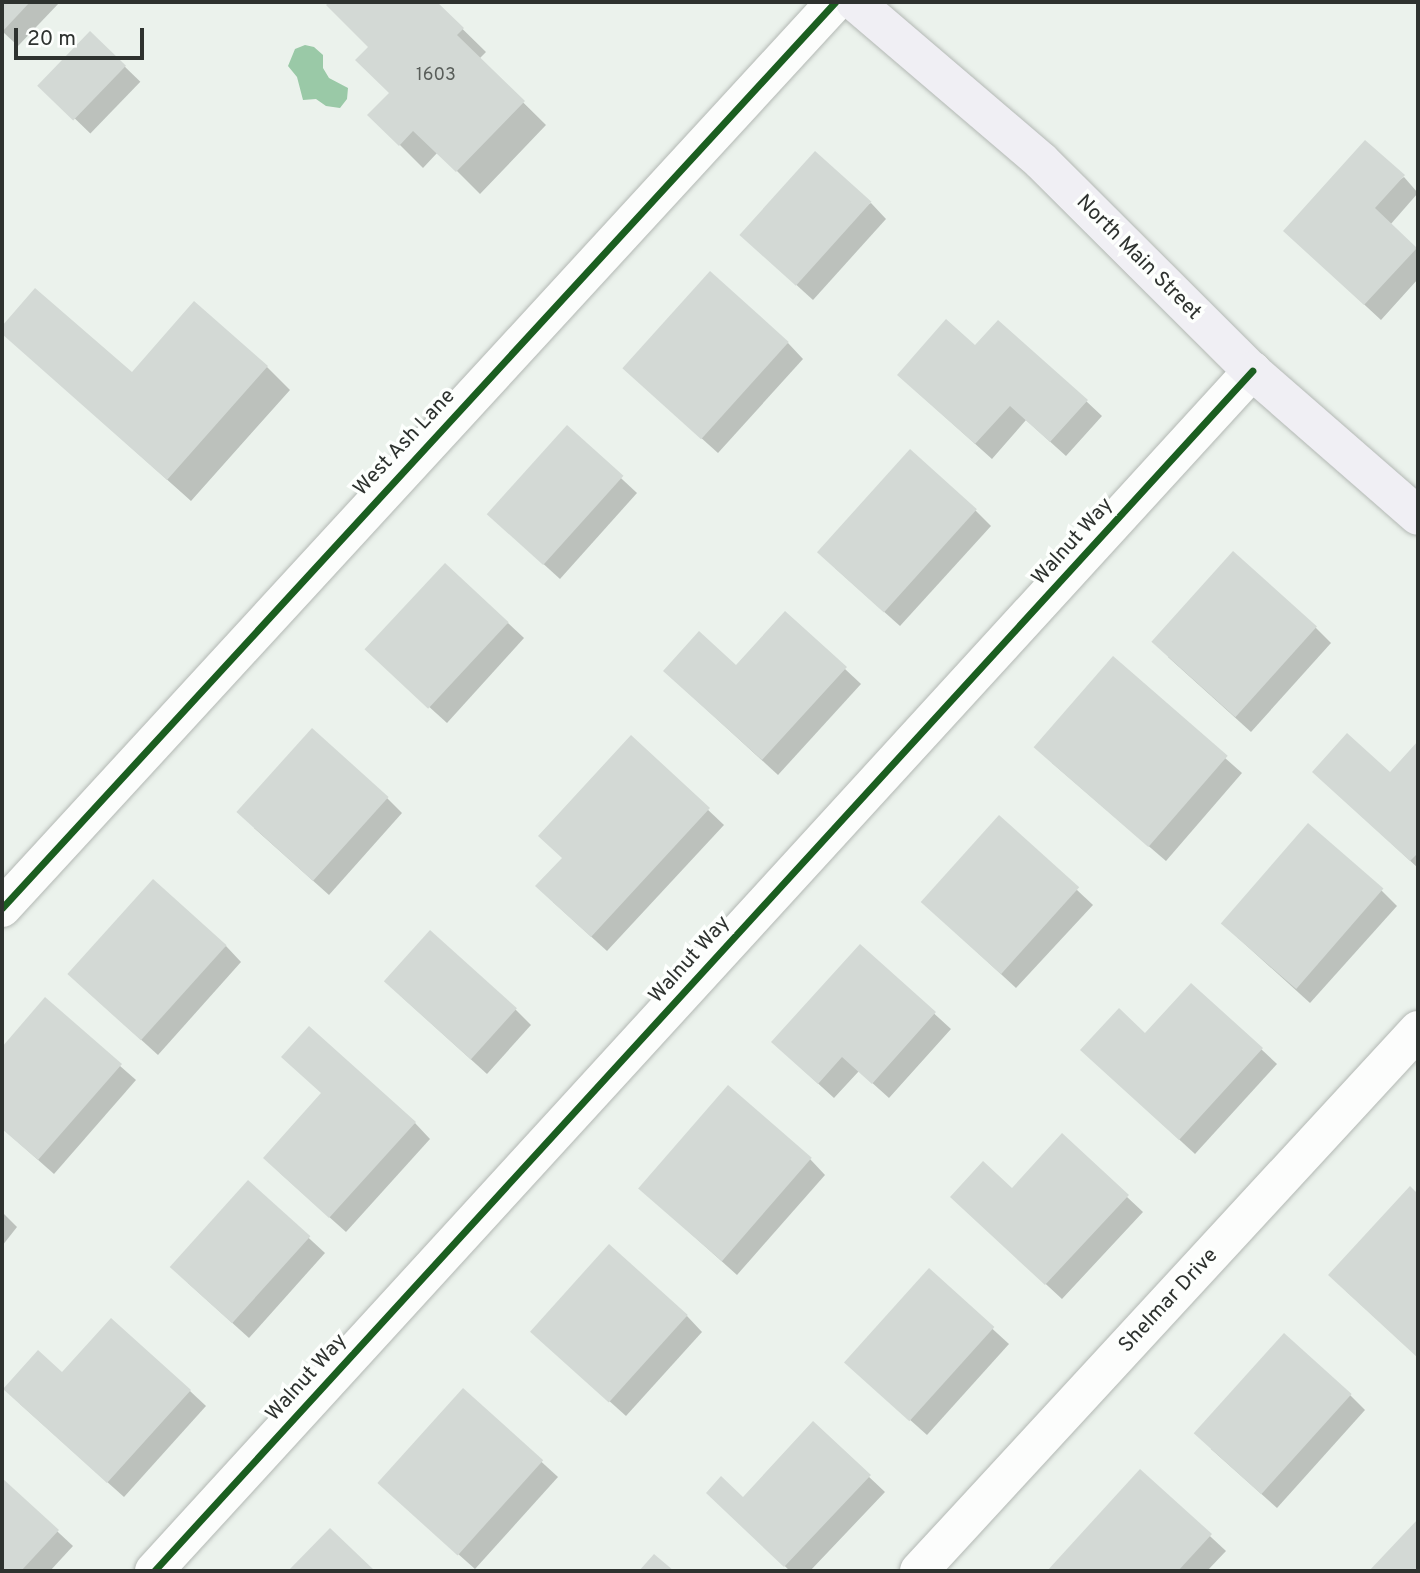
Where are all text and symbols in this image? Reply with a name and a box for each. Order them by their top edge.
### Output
scale bar [18,14,147,58]
text: 20 m [27,26,76,53]
house number: 1603 [416,65,456,87]
street label: North Main Street [1070,190,1206,326]
street label: West Ash Lane [349,384,461,502]
street label: Walnut Way [1027,493,1119,591]
street label: Walnut Way [644,911,736,1009]
street label: Shelmar Drive [1114,1244,1224,1358]
street label: Walnut Way [261,1329,353,1427]

